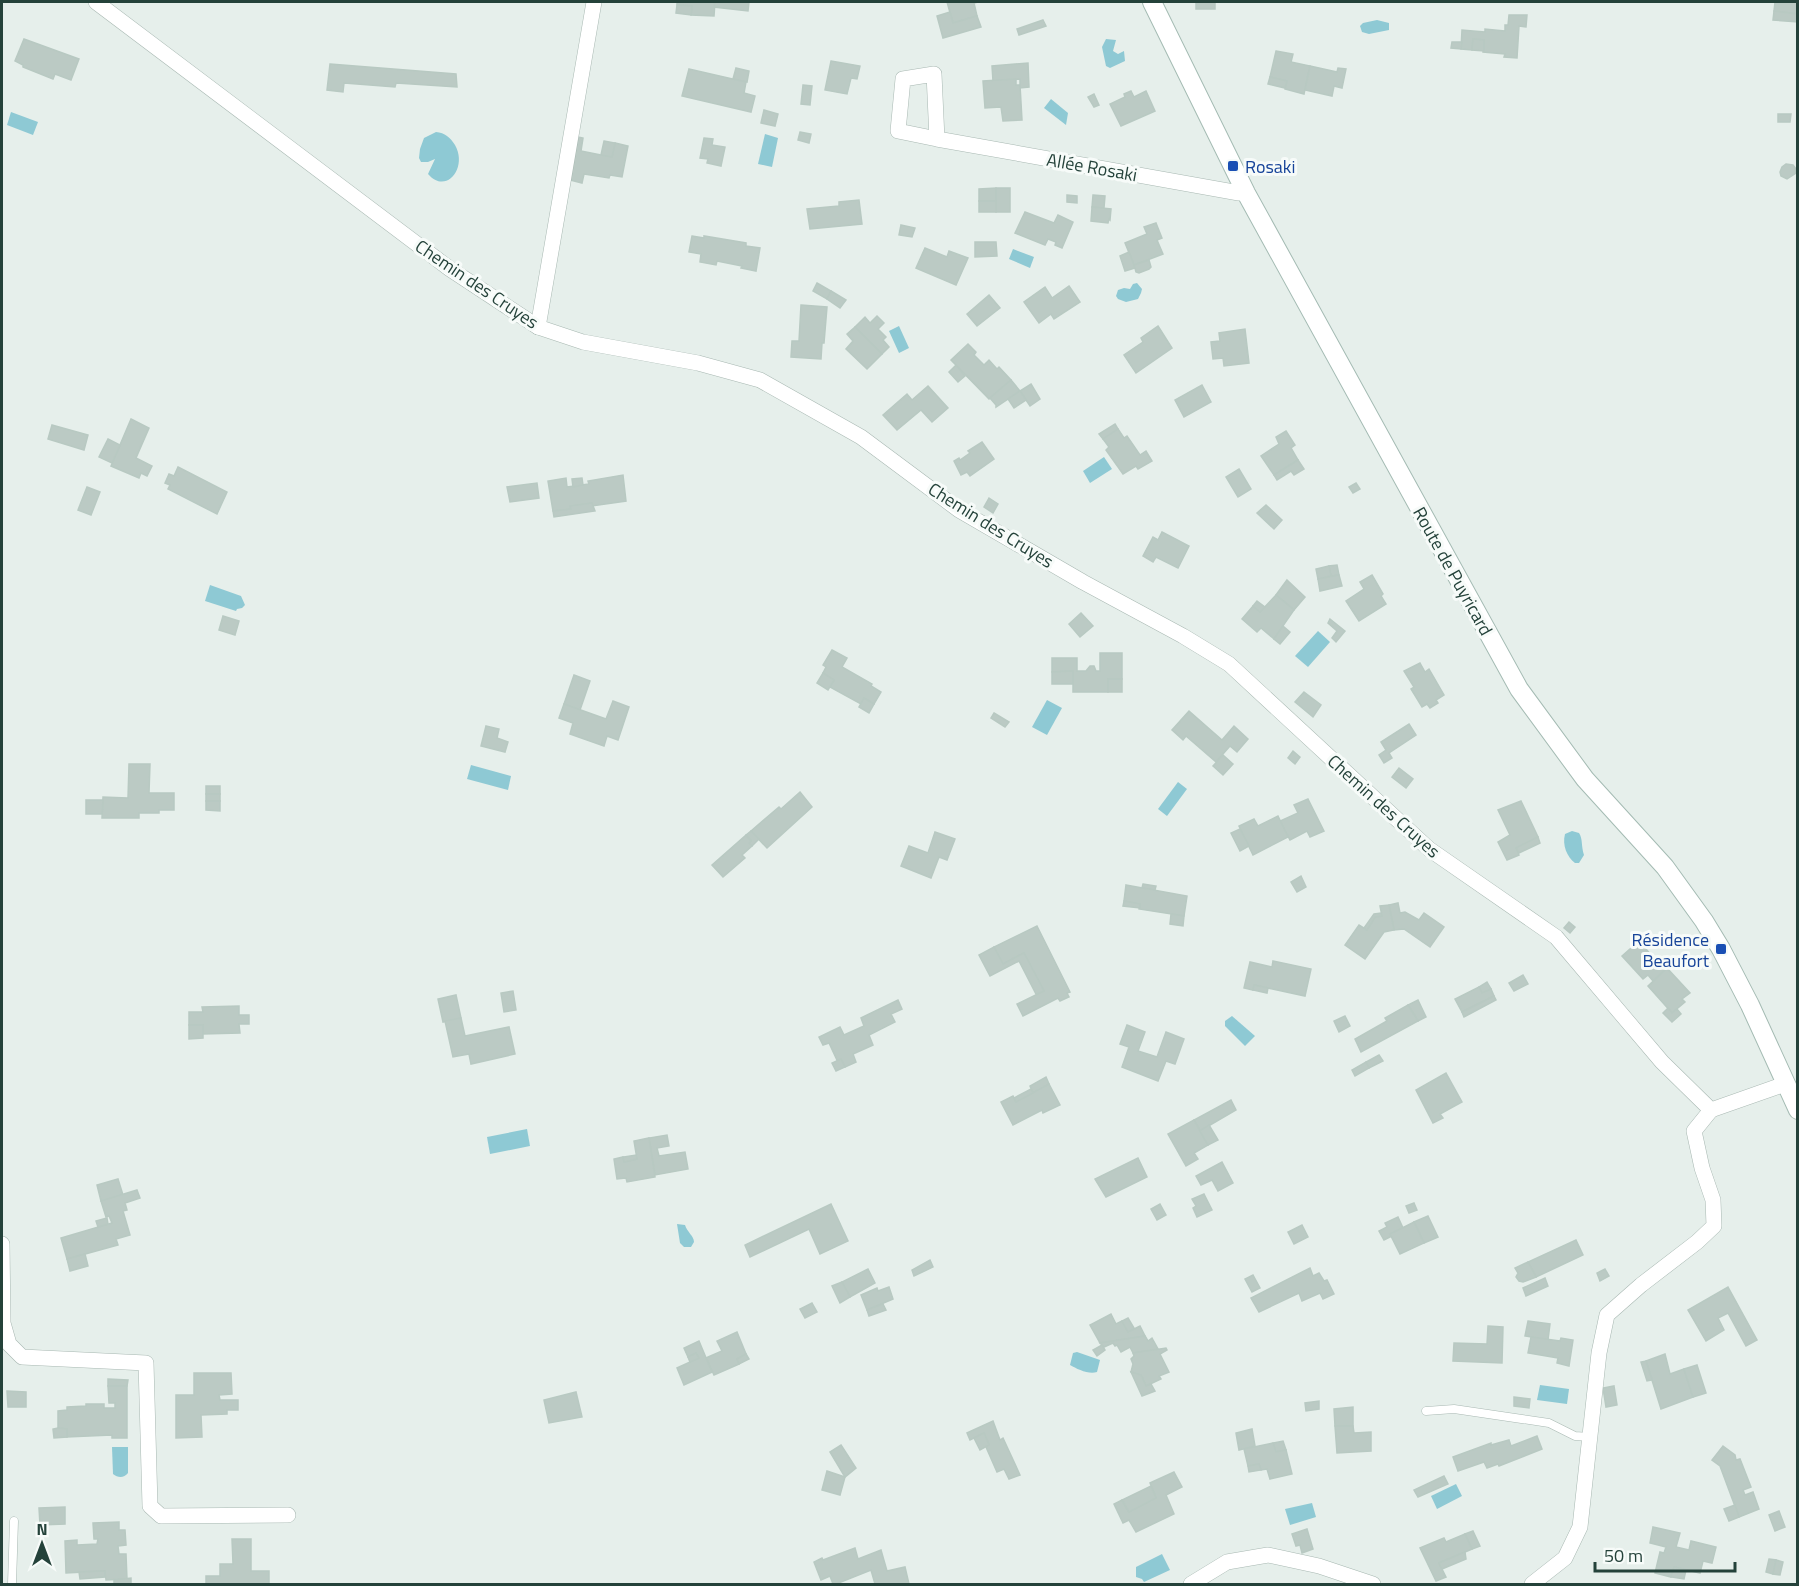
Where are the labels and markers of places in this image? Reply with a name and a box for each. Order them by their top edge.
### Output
place label: Rosaki [1245,153,1295,180]
marker: Rosaki [1226,159,1240,173]
place label: Résidence Beaufort [1632,926,1710,974]
marker: Résidence Beaufort [1714,942,1728,956]

